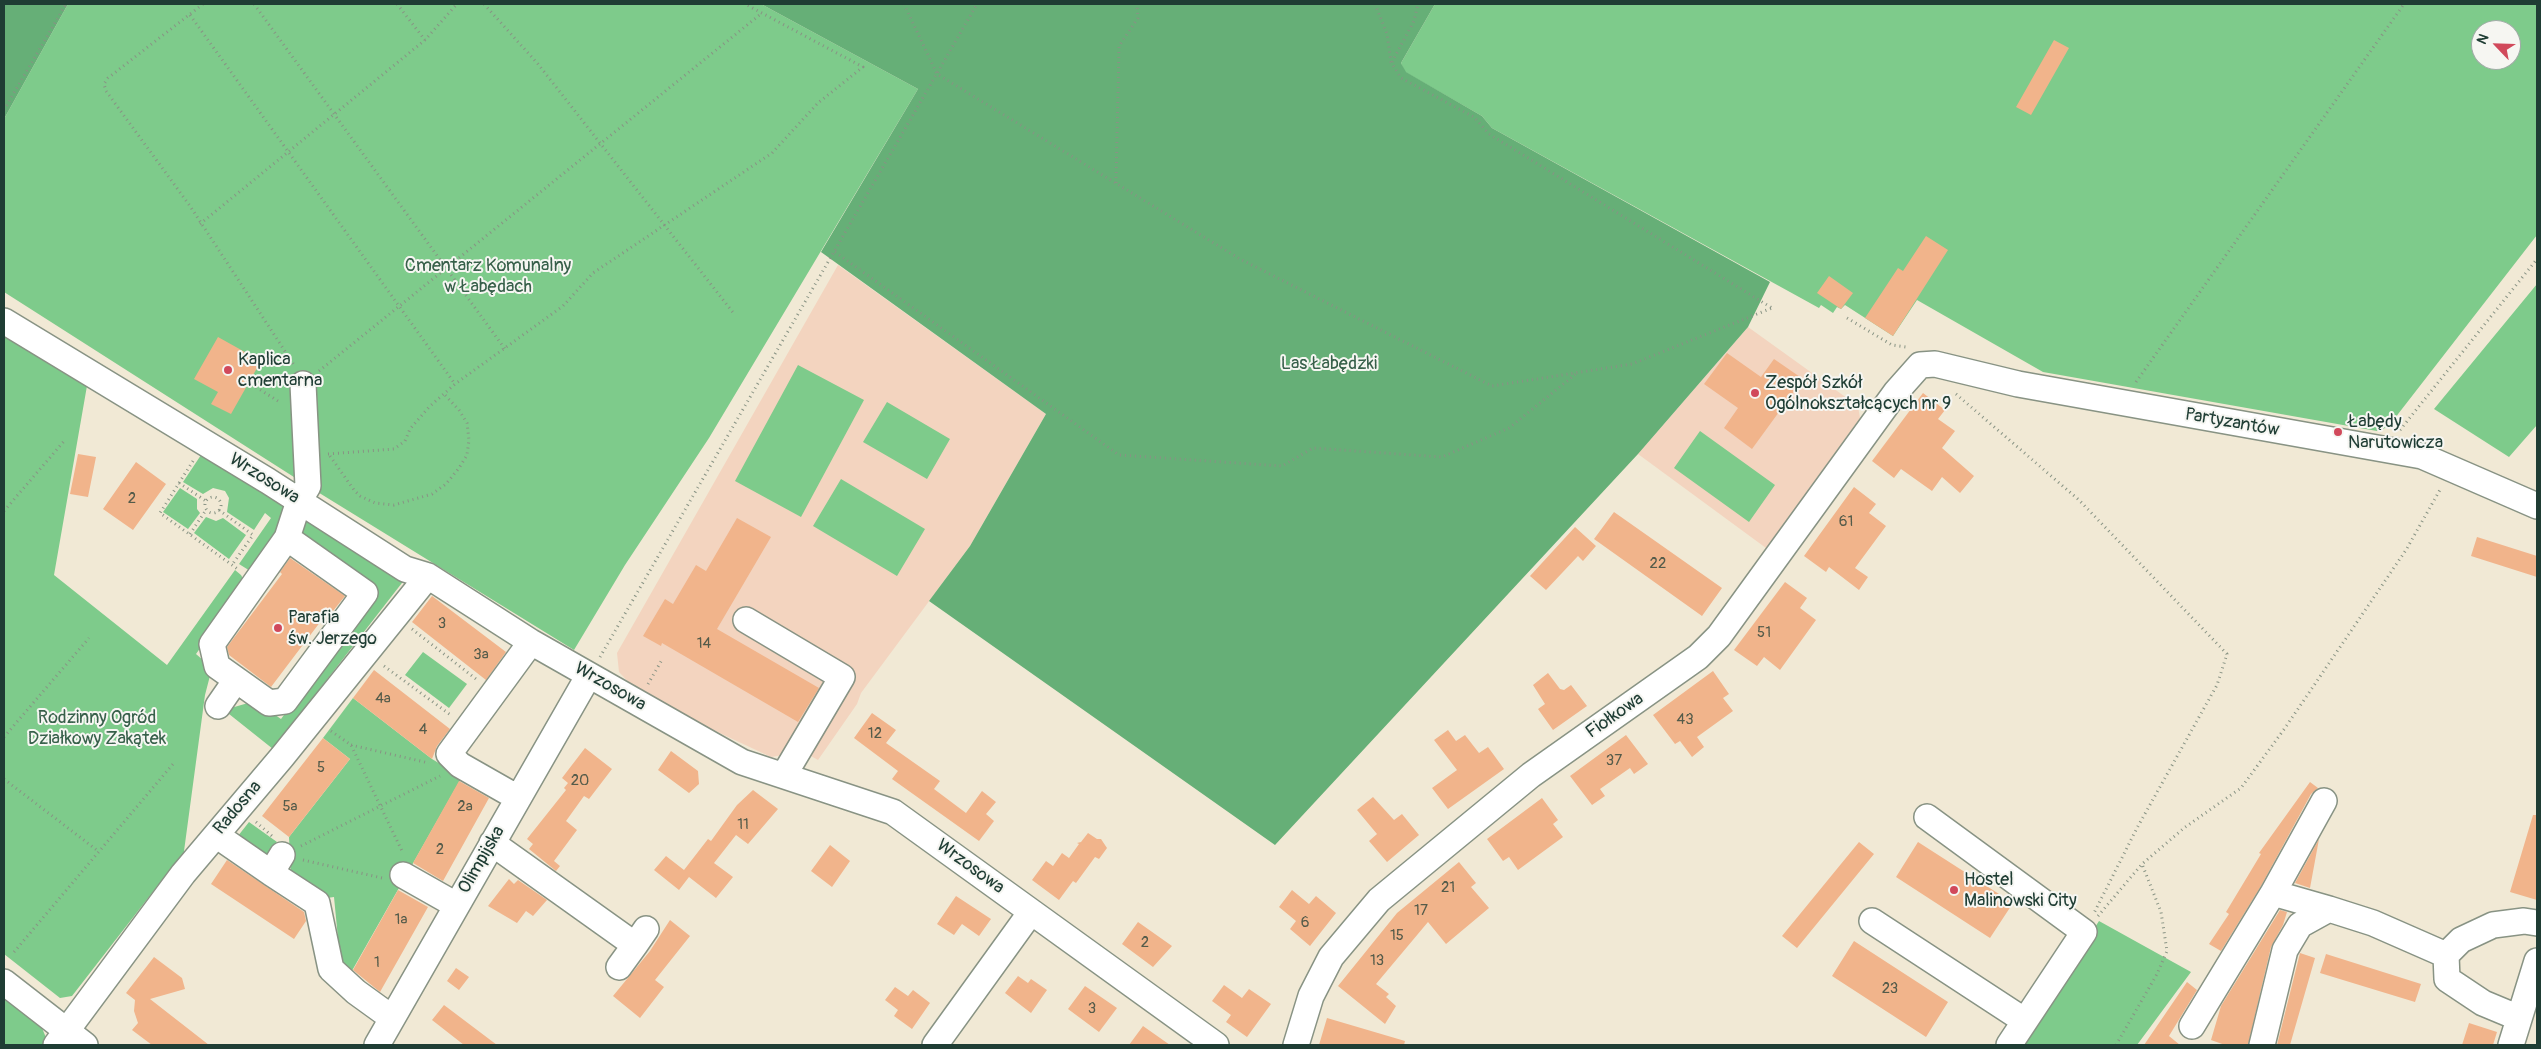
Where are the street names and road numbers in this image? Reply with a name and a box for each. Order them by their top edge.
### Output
street label: Partyzantów [2183,404,2281,442]
street label: Wrzosowa [225,449,303,509]
street label: Wrzosowa [570,658,650,716]
street label: Fiołkowa [1582,688,1648,744]
street label: Radosna [209,777,267,839]
street label: Olimpijska [454,822,510,898]
street label: Wrzosowa [932,835,1008,899]

